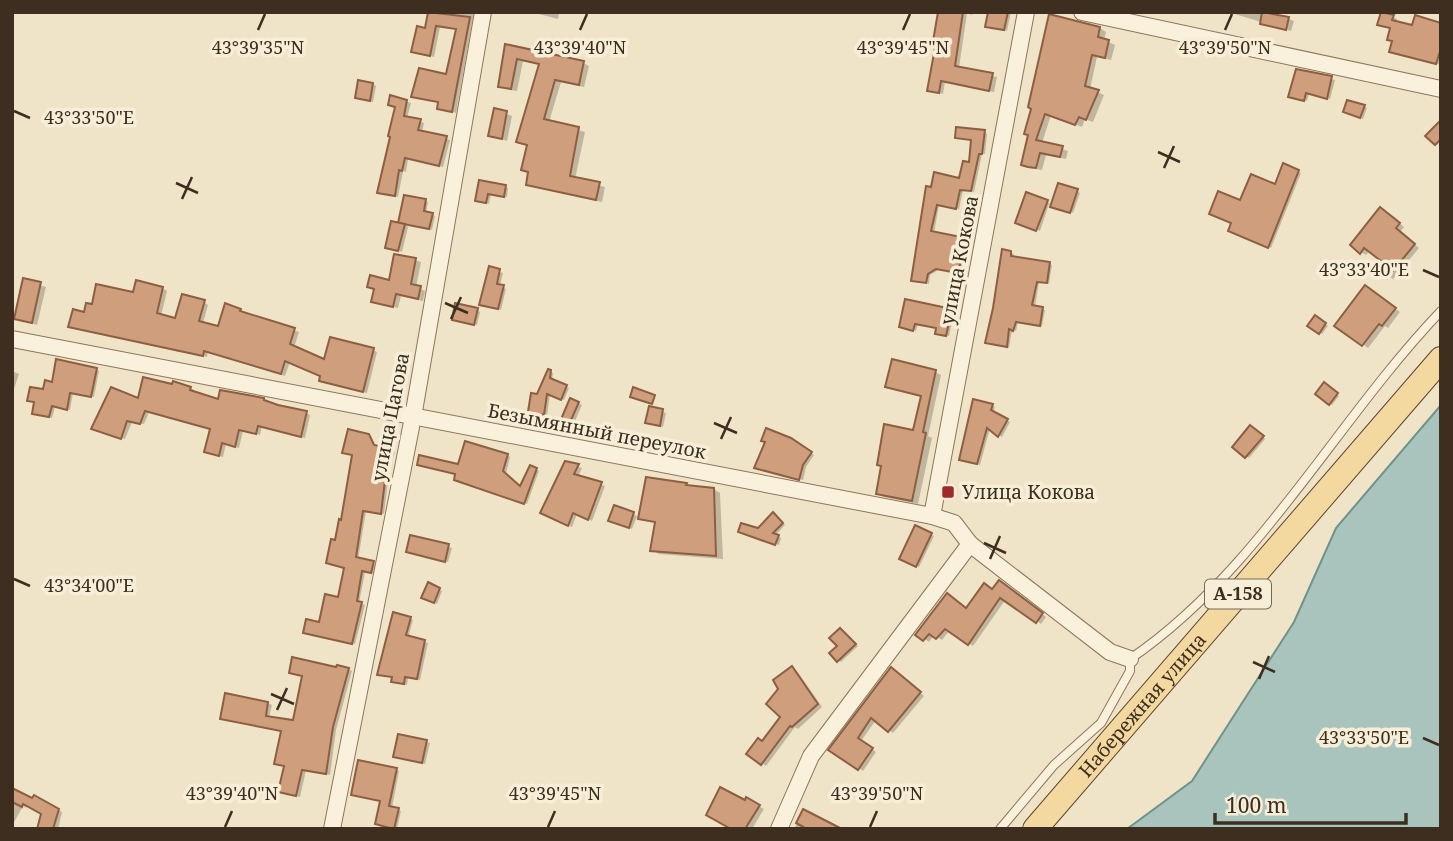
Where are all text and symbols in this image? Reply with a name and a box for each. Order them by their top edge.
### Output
text: 43°39'35"N [212,35,305,59]
text: 43°39'40"N [534,35,627,59]
text: 43°39'45"N [857,35,950,59]
text: 43°39'50"N [1179,35,1272,59]
text: 43°33'50"E [44,105,134,129]
street label: улица Кокова [934,193,984,327]
text: 43°33'40"E [1319,257,1409,281]
street label: улица Цагова [365,350,415,484]
street label: Безымянный переулок [486,397,709,465]
place label: Улица Кокова [962,479,1095,505]
marker: Улица Кокова [940,484,956,500]
text: 43°34'00"E [44,573,134,597]
road number: А-158 [1205,580,1271,608]
street label: Набережная улица [1073,627,1212,783]
text: 43°33'50"E [1319,725,1409,749]
text: 43°39'40"N [186,781,279,805]
text: 43°39'45"N [509,781,602,805]
text: 43°39'50"N [831,781,924,805]
scale bar [1215,782,1406,826]
text: 100 m [1226,791,1287,819]

